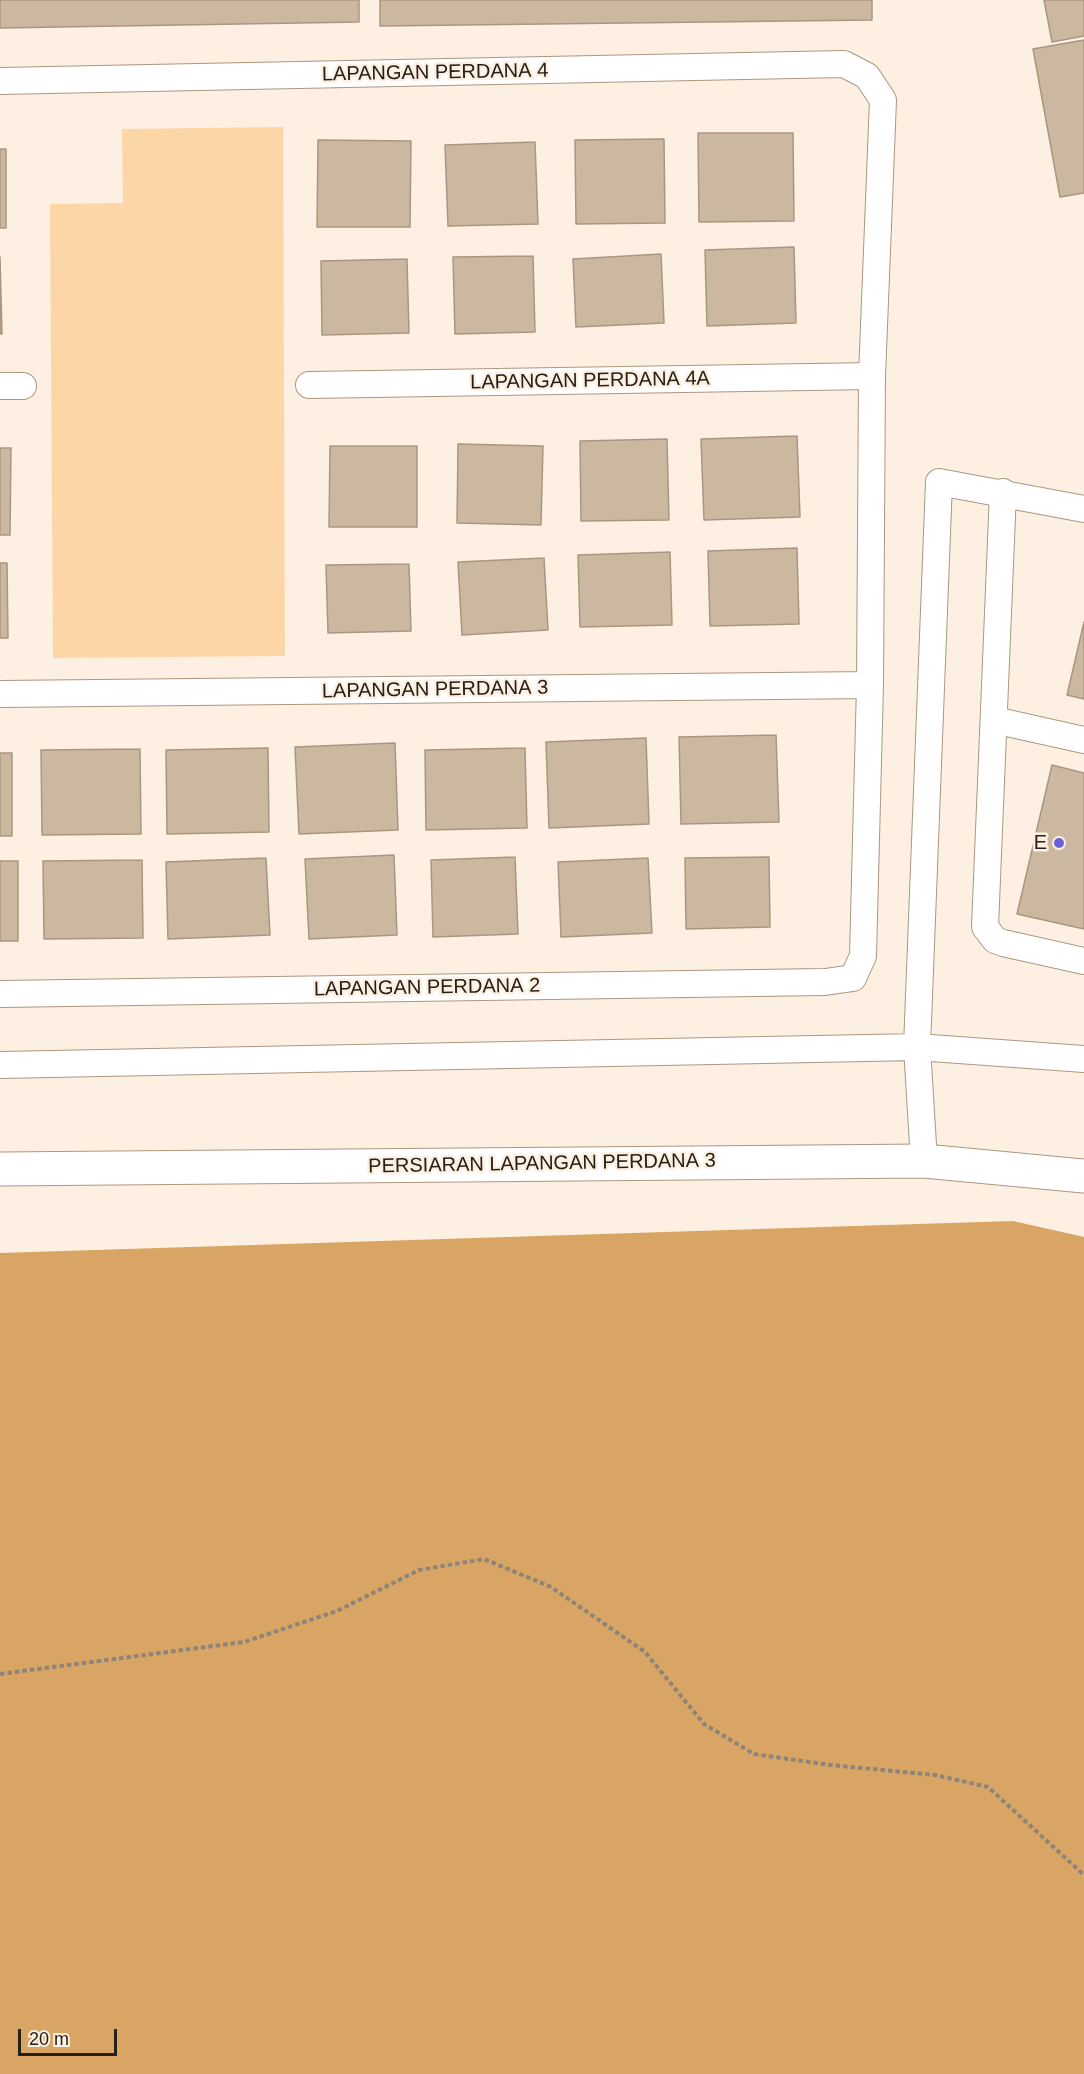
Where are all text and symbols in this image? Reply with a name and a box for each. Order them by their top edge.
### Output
street label: LAPANGAN PERDANA 4 [322,59,548,87]
street label: LAPANGAN PERDANA 4A [470,367,710,395]
street label: LAPANGAN PERDANA 3 [322,676,548,704]
place label: E [1034,831,1047,855]
marker: E [1052,836,1066,850]
street label: LAPANGAN PERDANA 2 [314,974,540,1002]
street label: PERSIARAN LAPANGAN PERDANA 3 [368,1149,716,1179]
scale bar [21,2017,120,2055]
text: 20 m [29,2029,69,2049]

